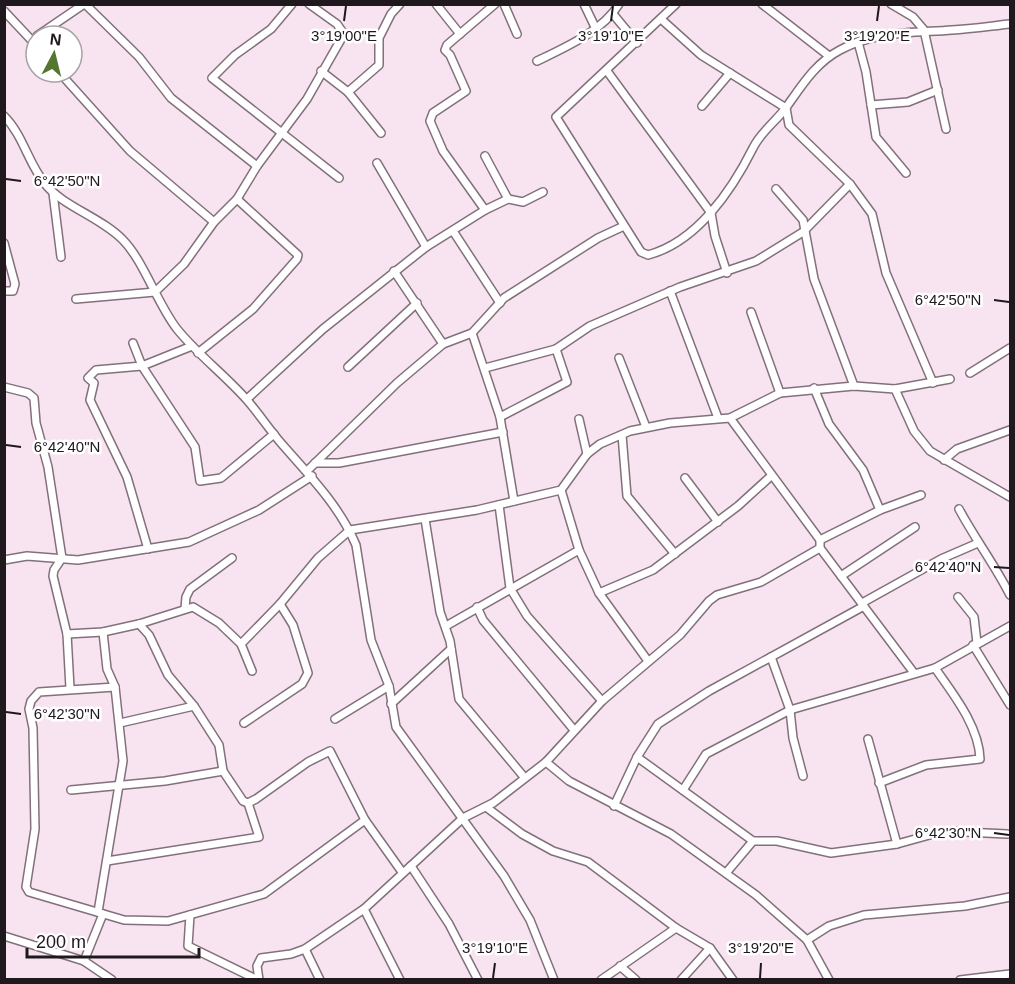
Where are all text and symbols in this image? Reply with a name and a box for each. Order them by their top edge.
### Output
north arrow [24,24,84,84]
text: 3°19'00"E [311,27,377,44]
text: 3°19'10"E [578,27,644,44]
text: 3°19'20"E [844,27,910,44]
text: N [49,30,63,49]
text: 6°42'50"N [34,172,100,189]
text: 6°42'50"N [915,291,981,308]
text: 6°42'40"N [34,438,100,455]
text: 6°42'40"N [915,558,981,575]
text: 6°42'30"N [34,705,100,722]
text: 6°42'30"N [915,824,981,841]
scale bar [27,921,200,959]
text: 200 m [36,932,86,952]
text: 3°19'10"E [462,939,528,956]
text: 3°19'20"E [728,939,794,956]

